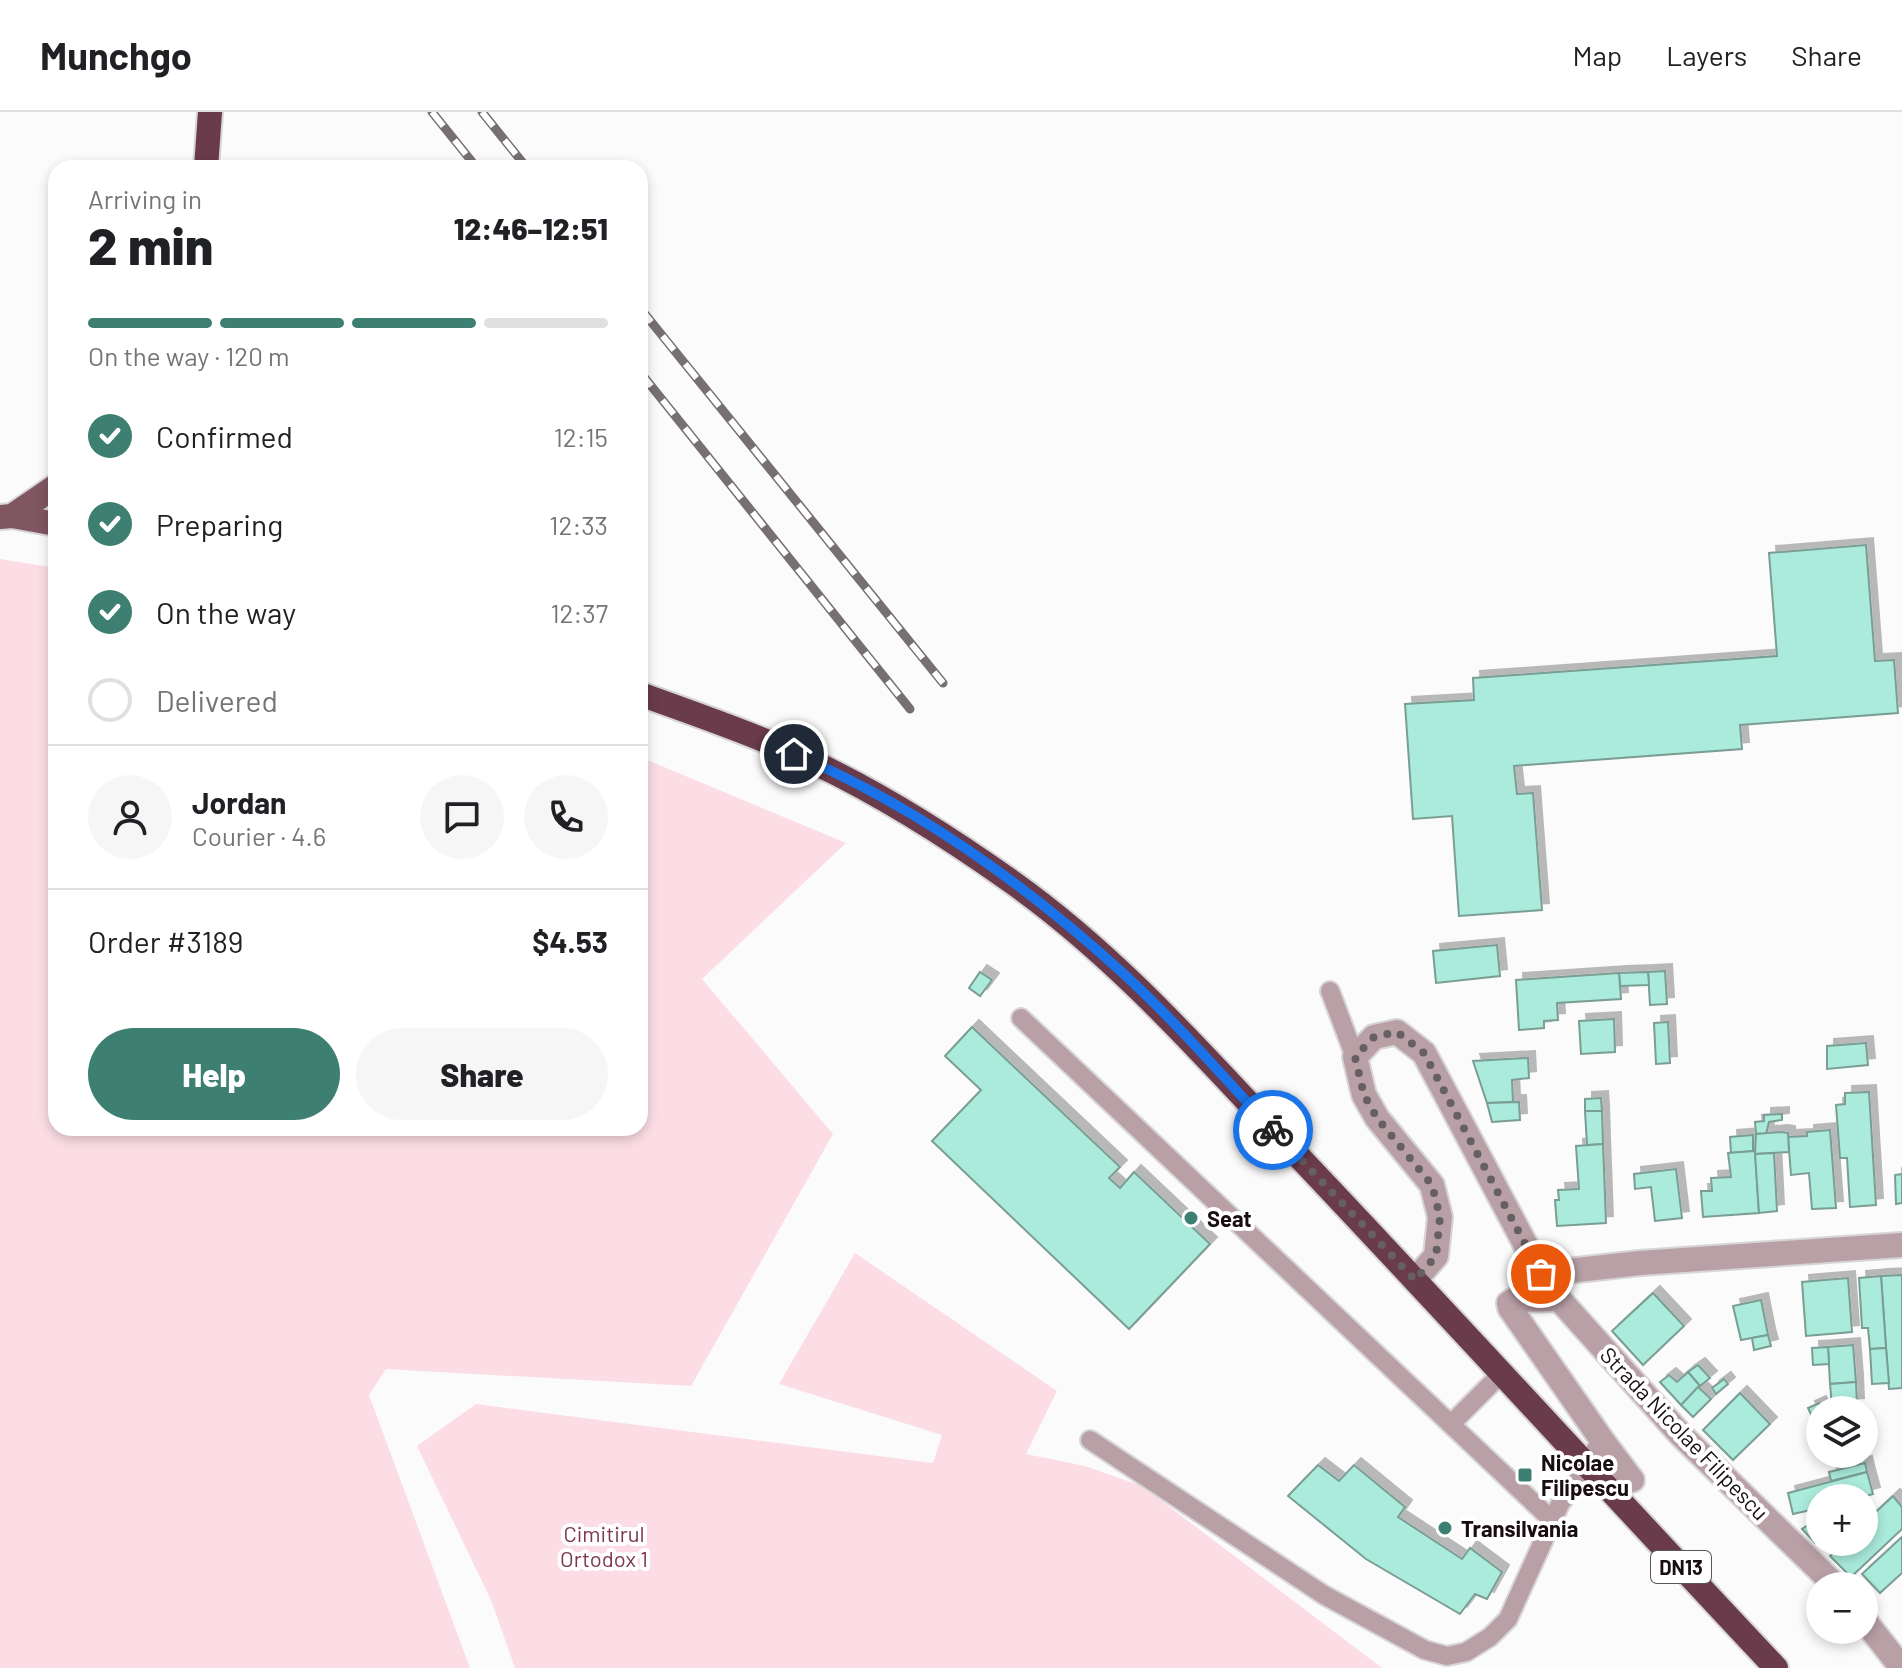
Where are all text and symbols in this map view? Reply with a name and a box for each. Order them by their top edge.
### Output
text: Munchgo [40,32,192,78]
text: Map [1572,38,1622,72]
text: Layers [1666,38,1747,72]
text: Share [1791,38,1862,72]
text: Arriving in [88,183,202,214]
text: 12:46–12:51 [454,210,608,246]
text: 2 min [88,213,213,275]
text: On the way · 120 m [88,340,290,371]
icon: check [88,414,132,458]
text: Confirmed [156,418,293,454]
text: 12:15 [554,421,608,452]
icon: check [88,502,132,546]
text: Preparing [156,506,283,542]
text: 12:33 [549,509,608,540]
icon: check [88,590,132,634]
text: On the way [156,594,296,630]
text: 12:37 [550,597,608,628]
text: Delivered [156,682,278,718]
pin [760,720,828,788]
icon: home [772,732,816,776]
button: person [88,775,172,859]
button: chat [420,775,504,859]
button: phone [524,775,608,859]
text: Jordan [192,784,287,820]
text: Courier · 4.6 [192,820,326,851]
text: Order #3189 [88,923,244,959]
text: $4.53 [532,923,608,959]
button: Help [88,1028,340,1120]
button: Share [356,1028,608,1120]
courier [1233,1090,1313,1170]
icon: bike [1251,1108,1295,1152]
place label: Seat [1207,1205,1252,1231]
marker: Seat [1182,1209,1200,1227]
pin [1507,1240,1575,1308]
icon: bag [1519,1252,1563,1296]
street label: Strada Nicolae Filipescu [1596,1341,1774,1525]
map controls [1806,1396,1878,1644]
button: layers [1806,1396,1878,1468]
place label: Nicolae Filipescu [1541,1449,1629,1500]
marker: Nicolae Filipescu [1516,1466,1534,1484]
button: + [1806,1484,1878,1556]
place label: Transilvania [1461,1515,1578,1541]
marker: Transilvania [1436,1519,1454,1537]
park label: Cimitirul Ortodox 1 [560,1520,648,1571]
road number: DN13 [1651,1551,1711,1583]
button: − [1806,1572,1878,1644]

